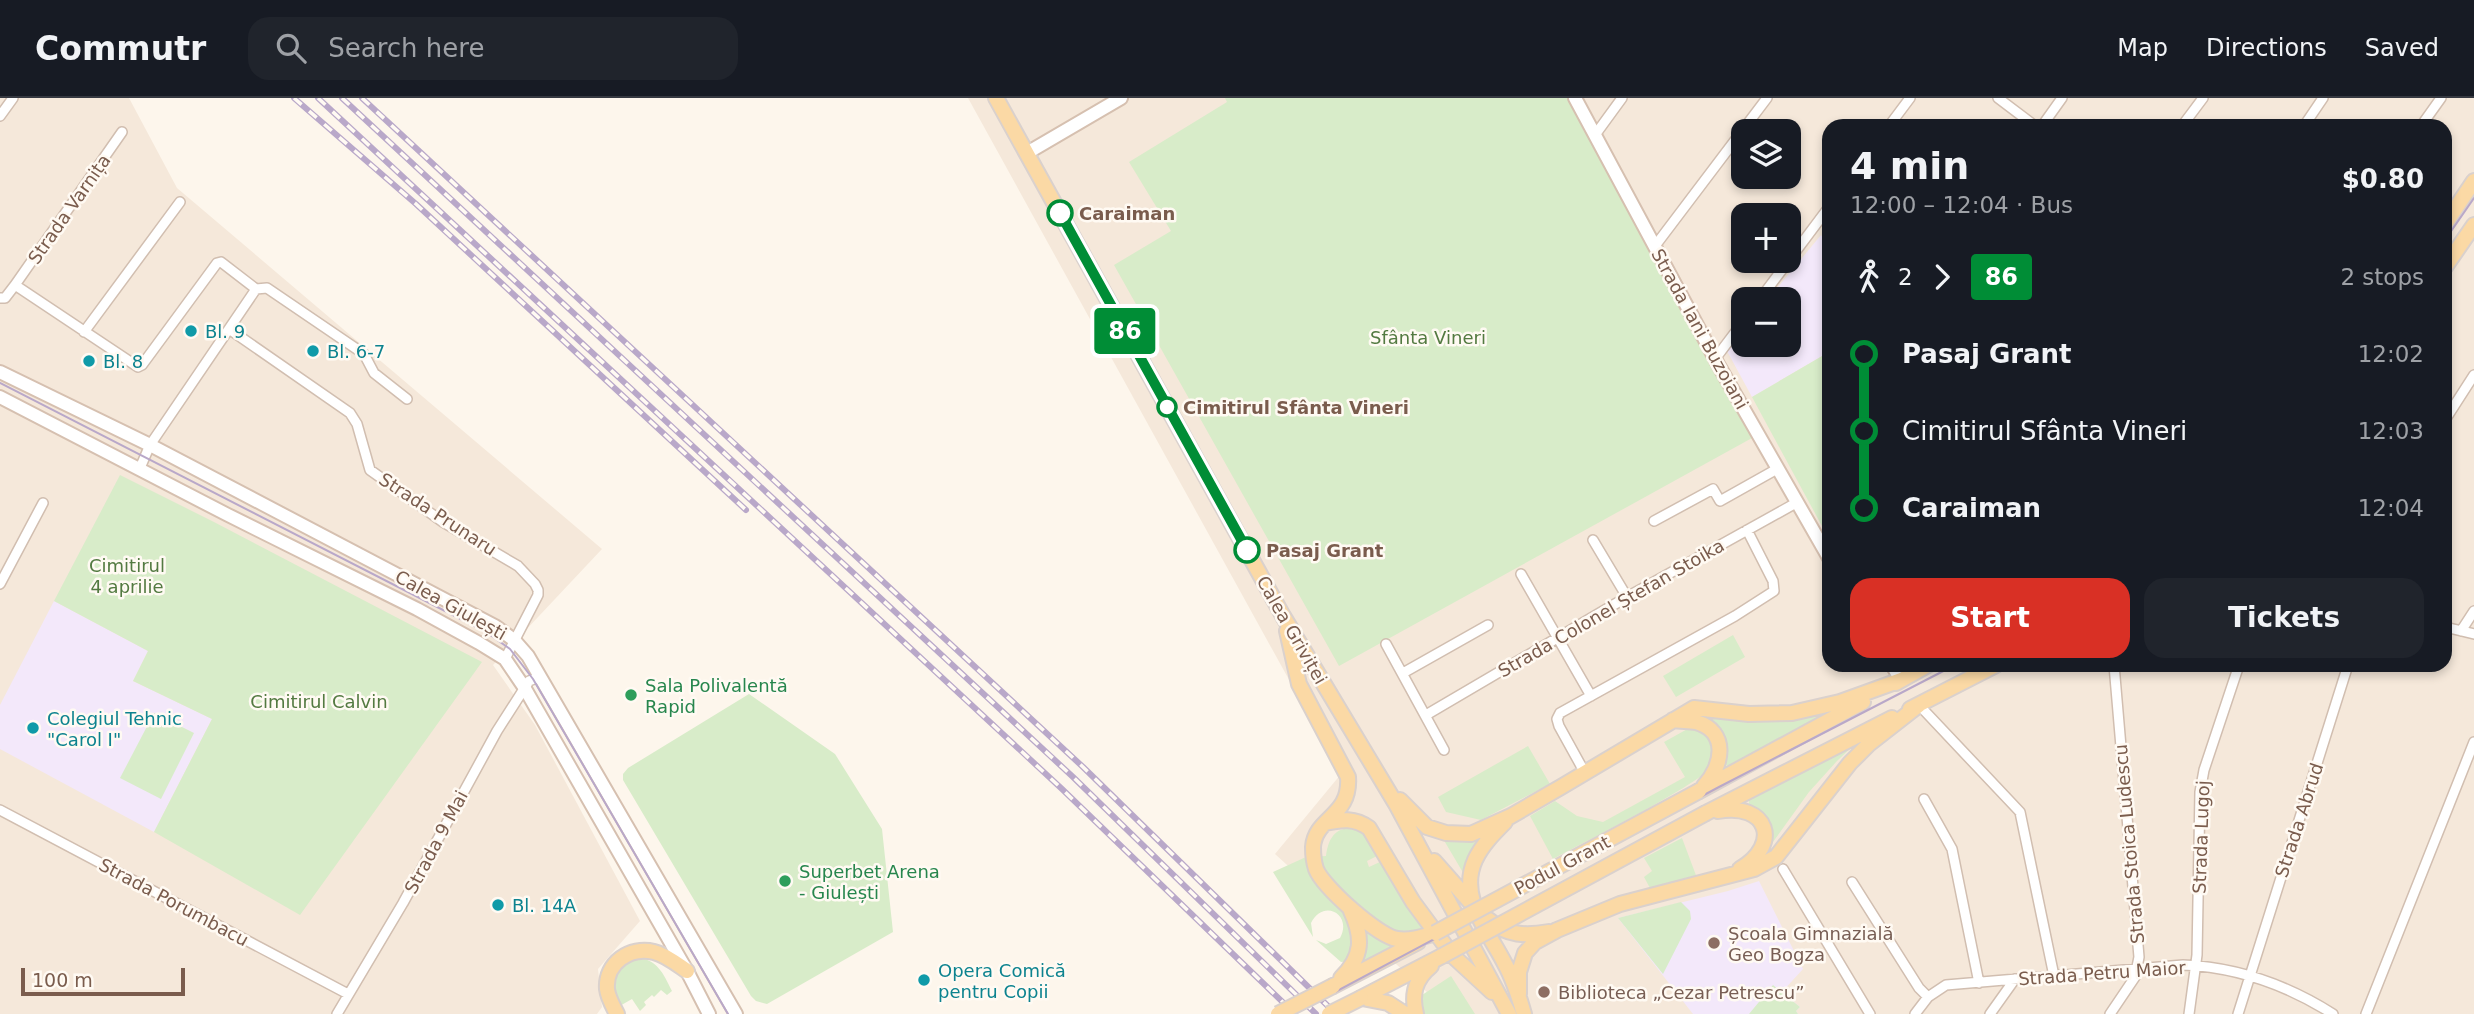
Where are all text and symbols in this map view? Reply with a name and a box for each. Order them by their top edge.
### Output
search box [248,17,738,80]
text: Commutr [35,29,206,68]
icon: search [272,29,310,67]
text: Search here [328,33,484,63]
text: Map [2117,34,2168,62]
text: Directions [2206,34,2327,62]
text: Saved [2365,34,2439,62]
map controls [1731,119,1801,357]
button: layers [1731,119,1801,189]
text: 4 min [1850,144,1969,188]
street label: Strada Varnița [24,150,114,268]
text: $0.80 [2342,164,2424,194]
text: 12:00 – 12:04 · Bus [1850,192,2073,218]
marker: Caraiman [1047,200,1073,226]
place label: Caraiman [1079,203,1175,224]
button: + [1731,203,1801,273]
street label: Strada Iani Buzoiani [1647,245,1753,413]
icon: walk [1850,258,1888,296]
icon: forward [1923,258,1961,296]
text: 86 [1985,263,2018,291]
text: 2 [1898,264,1913,290]
text: 2 stops [2340,264,2424,290]
button: − [1731,287,1801,357]
line badge: 86 [1094,308,1156,354]
text: 86 [1108,317,1142,345]
place label: Bl. 9 [205,321,245,342]
marker: Bl. 9 [183,323,199,339]
park label: Sfânta Vineri [1370,327,1486,348]
text: Pasaj Grant [1902,339,2072,369]
place label: Bl. 6-7 [327,341,385,362]
text: 12:02 [2358,341,2424,367]
marker: Bl. 6-7 [305,343,321,359]
place label: Bl. 8 [103,351,143,372]
marker: Bl. 8 [81,353,97,369]
marker: Cimitirul Sfânta Vineri [1157,397,1177,417]
place label: Cimitirul Sfânta Vineri [1183,397,1409,418]
text: Cimitirul Sfânta Vineri [1902,416,2187,446]
text: 12:03 [2358,418,2424,444]
street label: Strada Prunaru [375,468,501,560]
text: Caraiman [1902,493,2041,523]
text: 12:04 [2358,495,2424,521]
street label: Strada Colonel Ștefan Stoika [1494,535,1728,681]
marker: Pasaj Grant [1234,537,1260,563]
place label: Pasaj Grant [1266,540,1384,561]
park label: Cimitirul 4 aprilie [89,555,165,597]
street label: Calea Giulești [392,566,510,644]
street label: Calea Griviței [1253,572,1331,688]
button: Start [1850,578,2130,658]
button: Tickets [2144,578,2424,658]
place label: Sala Polivalentă Rapid [645,675,788,717]
marker: Sala Polivalentă Rapid [623,687,639,703]
park label: Cimitirul Calvin [250,691,388,712]
place label: Colegiul Tehnic "Carol I" [47,708,182,750]
marker: Colegiul Tehnic "Carol I" [25,720,41,736]
street label: Strada Stoica Ludescu [2110,743,2148,945]
street label: Strada Abrud [2271,760,2327,880]
street label: Strada Lugoj [2189,780,2213,894]
street label: Strada 9 Mai [400,787,472,897]
street label: Podul Grant [1510,831,1614,899]
street label: Strada Porumbacu [96,854,252,950]
place label: Superbet Arena - Giulești [799,861,940,903]
marker: Superbet Arena - Giulești [777,873,793,889]
place label: Bl. 14A [512,895,577,916]
marker: Bl. 14A [490,897,506,913]
place label: Școala Gimnazială Geo Bogza [1728,923,1894,965]
marker: Școala Gimnazială Geo Bogza [1706,935,1722,951]
street label: Strada Petru Maior [2017,957,2187,989]
place label: Opera Comică pentru Copii [938,960,1066,1002]
scale bar [21,965,186,997]
text: 100 m [32,969,93,991]
marker: Opera Comică pentru Copii [916,972,932,988]
place label: Biblioteca „Cezar Petrescu” [1558,982,1805,1003]
marker: Biblioteca „Cezar Petrescu” [1536,984,1552,1000]

